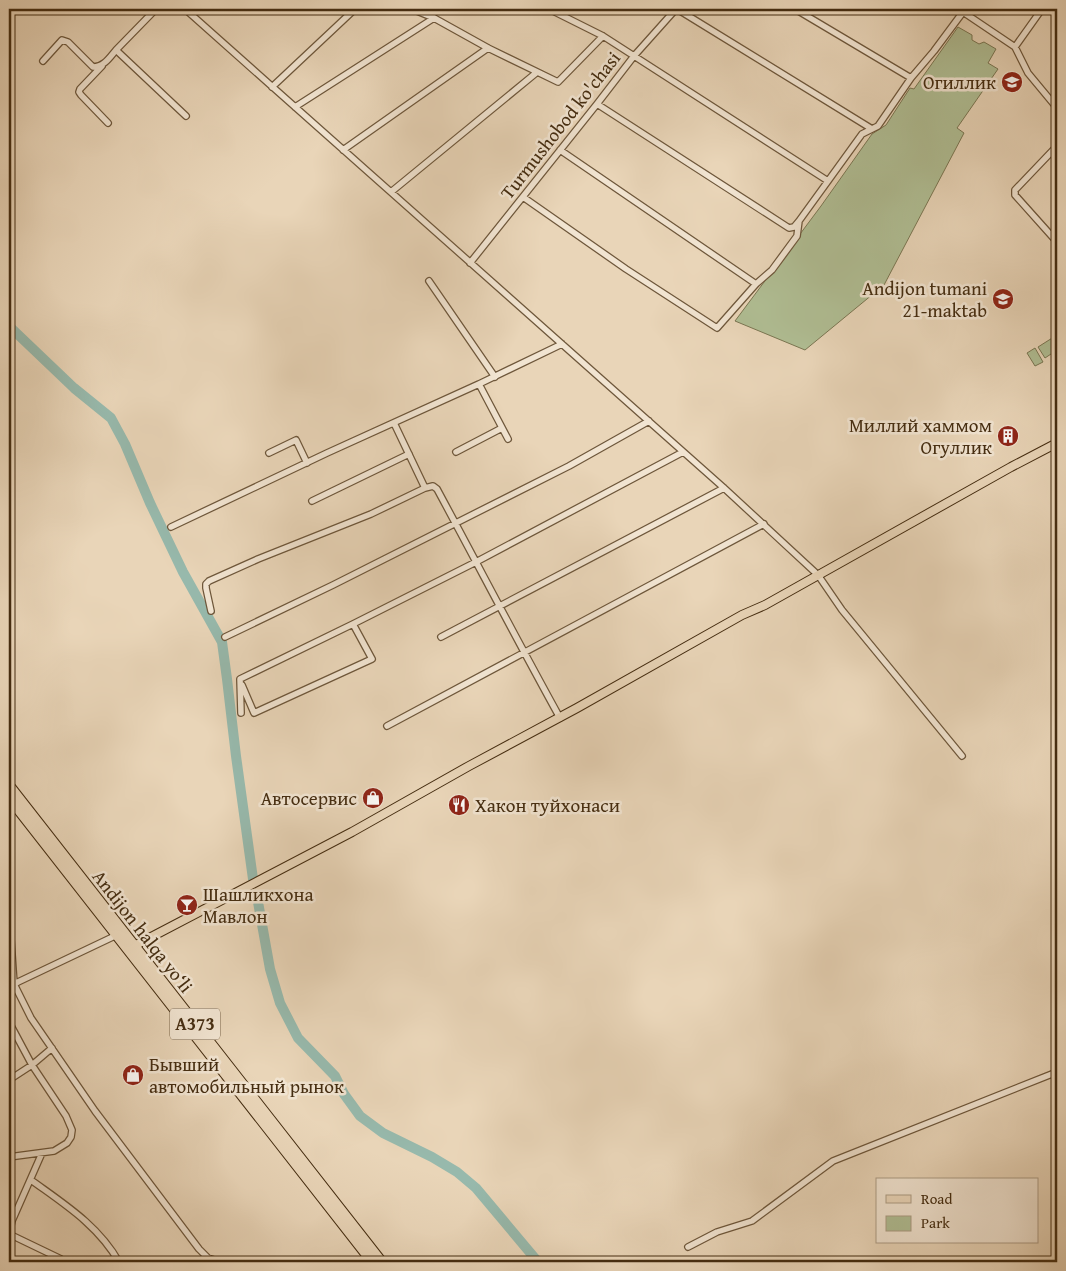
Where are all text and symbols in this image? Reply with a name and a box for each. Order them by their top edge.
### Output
street label: Turmushobod ko'chasi [493,45,627,205]
place label: Огиллик [923,68,996,96]
school or university icon: Огиллик [1000,70,1024,94]
place label: Andijon tumani 21-maktab [862,274,987,324]
school or university icon: Andijon tumani 21-maktab [991,287,1015,311]
place label: Миллий хаммом Огуллик [849,411,992,461]
building icon: Миллий хаммом Огуллик [996,424,1020,448]
place label: Автосервис [261,784,357,812]
shop icon: Автосервис [361,786,385,810]
place label: Хакон туйхонаси [475,791,620,819]
restaurant icon: Хакон туйхонаси [447,793,471,817]
street label: Andijon halqa yo‘li [86,863,200,999]
place label: Шашликхона Мавлон [203,880,313,930]
bar icon: Шашликхона Мавлон [175,893,199,917]
road number: A373 [170,1009,220,1040]
place label: Бывший автомобильный рынок [149,1050,344,1100]
shop icon: Бывший автомобильный рынок [121,1063,145,1087]
legend [876,1178,1038,1244]
text: Road [921,1188,952,1209]
text: Park [921,1212,950,1233]

